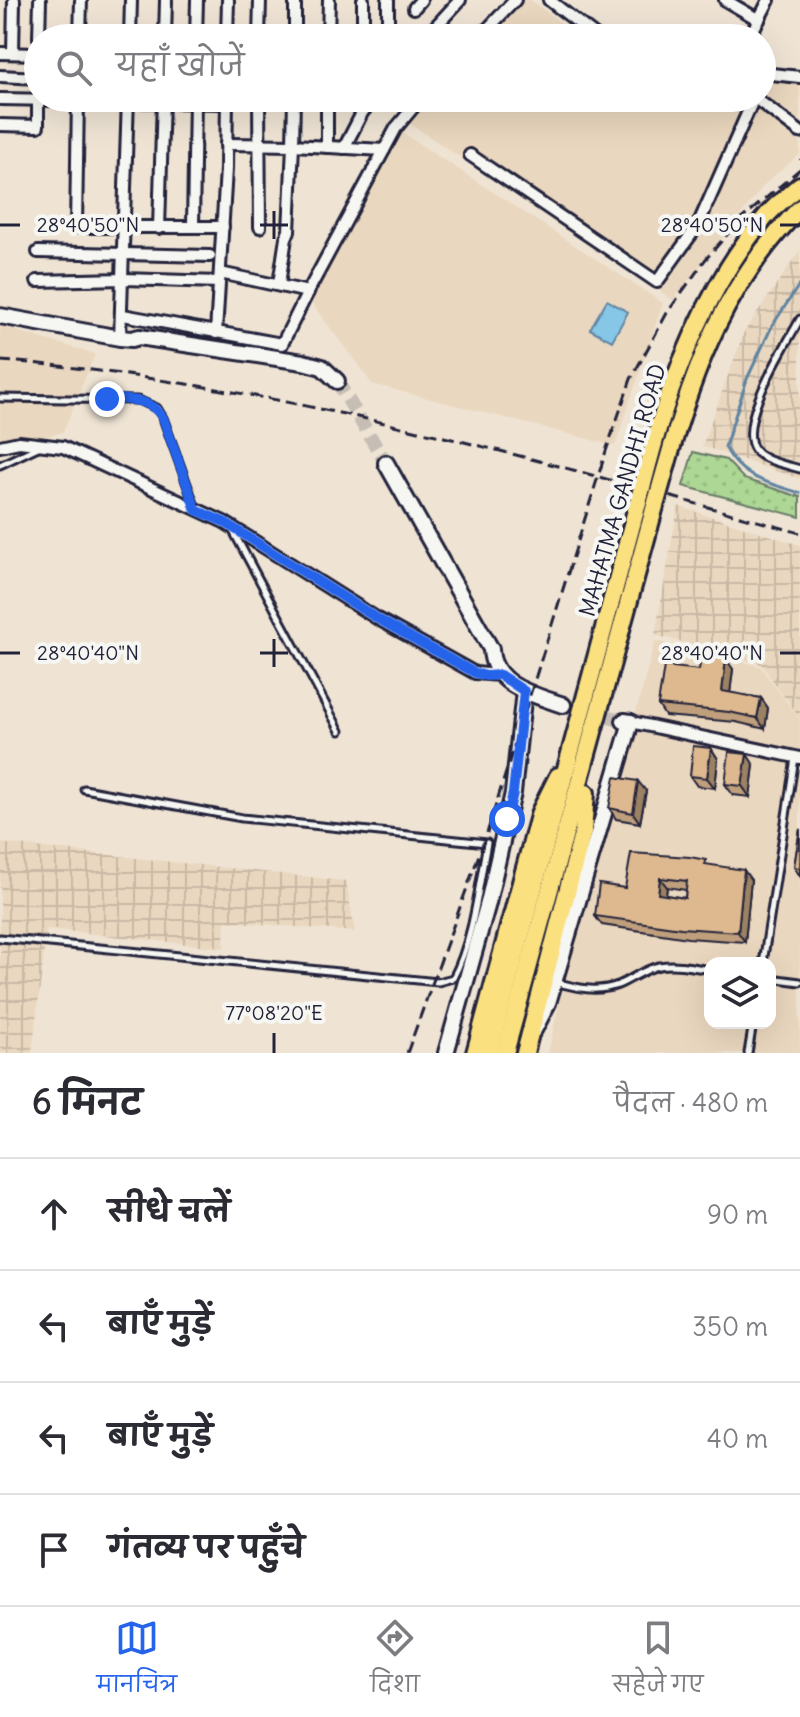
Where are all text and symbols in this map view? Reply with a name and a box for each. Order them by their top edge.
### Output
search box [24,24,776,112]
icon: search [52,46,96,90]
text: यहाँ खोजें [116,46,244,84]
text: 28°40'50"N [37,212,139,237]
text: 28°40'50"N [661,212,763,237]
street label: MAHATMA GANDHI ROAD [572,360,672,620]
route end [89,381,125,417]
text: 28°40'40"N [37,640,139,665]
text: 28°40'40"N [661,640,763,665]
route start [489,801,525,837]
map controls [704,957,776,1029]
button: layers [704,957,776,1029]
text: 77°08'20"E [225,1000,323,1025]
text: 6 मिनट [32,1080,142,1123]
text: पैदल · 480 m [614,1086,768,1119]
icon: ahead [32,1192,76,1236]
text: सीधे चलें [108,1192,230,1230]
text: 90 m [707,1198,768,1231]
icon: left [32,1304,76,1348]
text: बाएँ मुड़ें [108,1304,213,1342]
text: 350 m [692,1310,768,1343]
icon: left [32,1416,76,1460]
text: बाएँ मुड़ें [108,1416,213,1454]
text: 40 m [707,1422,768,1455]
icon: arrive [32,1528,76,1572]
text: गंतव्य पर पहुँचे [108,1528,305,1566]
tab: मानचित्र [96,1616,177,1709]
tab: दिशा [370,1616,420,1709]
tab: सहेजे गए [613,1616,704,1709]

